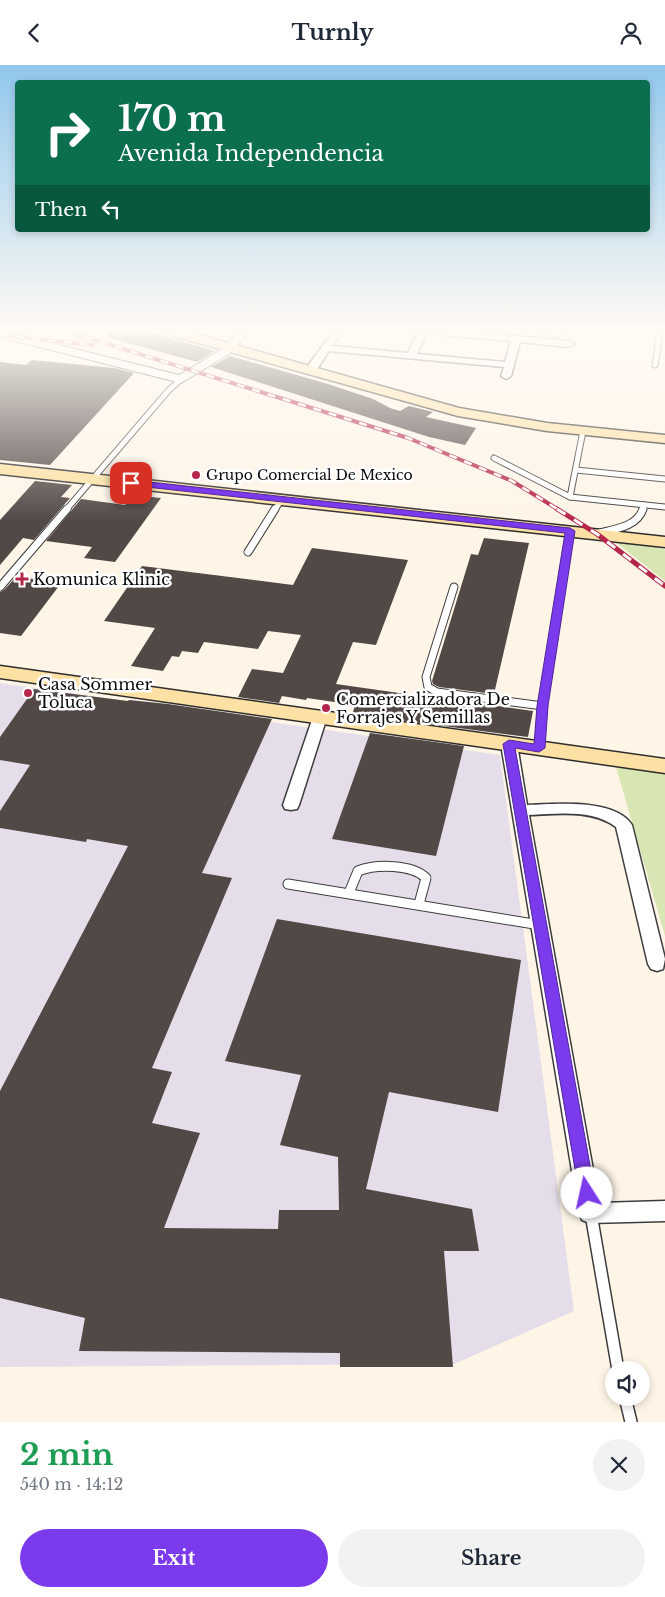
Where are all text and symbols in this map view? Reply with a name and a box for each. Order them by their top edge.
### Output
icon: back [20,19,48,47]
text: Turnly [292,19,373,46]
icon: person [617,19,645,47]
text: 170 m [118,97,226,140]
icon: right [35,100,100,165]
text: Avenida Independencia [118,140,384,167]
icon: left [97,195,125,223]
text: Then [35,198,87,221]
pin [110,462,152,504]
place label: Grupo Comercial De Mexico [206,466,413,484]
icon: arrive [117,469,145,497]
marker: Grupo Comercial De Mexico [190,469,202,481]
place label: Komunica Klinic [33,569,170,589]
marker: Komunica Klinic [15,572,29,586]
place label: Casa Sommer Toluca [38,674,153,712]
marker: Casa Sommer Toluca [22,687,34,699]
place label: Comercializadora De Forrajes Y Semillas [336,689,510,727]
marker: Comercializadora De Forrajes Y Semillas [320,702,332,714]
position arrow [560,1166,612,1218]
map controls [605,1361,650,1406]
button: sound [605,1361,650,1406]
text: 2 min [20,1436,113,1473]
button: close [593,1439,645,1491]
text: 540 m · 14:12 [20,1474,123,1494]
button: Exit [20,1529,328,1587]
button: Share [338,1529,645,1587]

